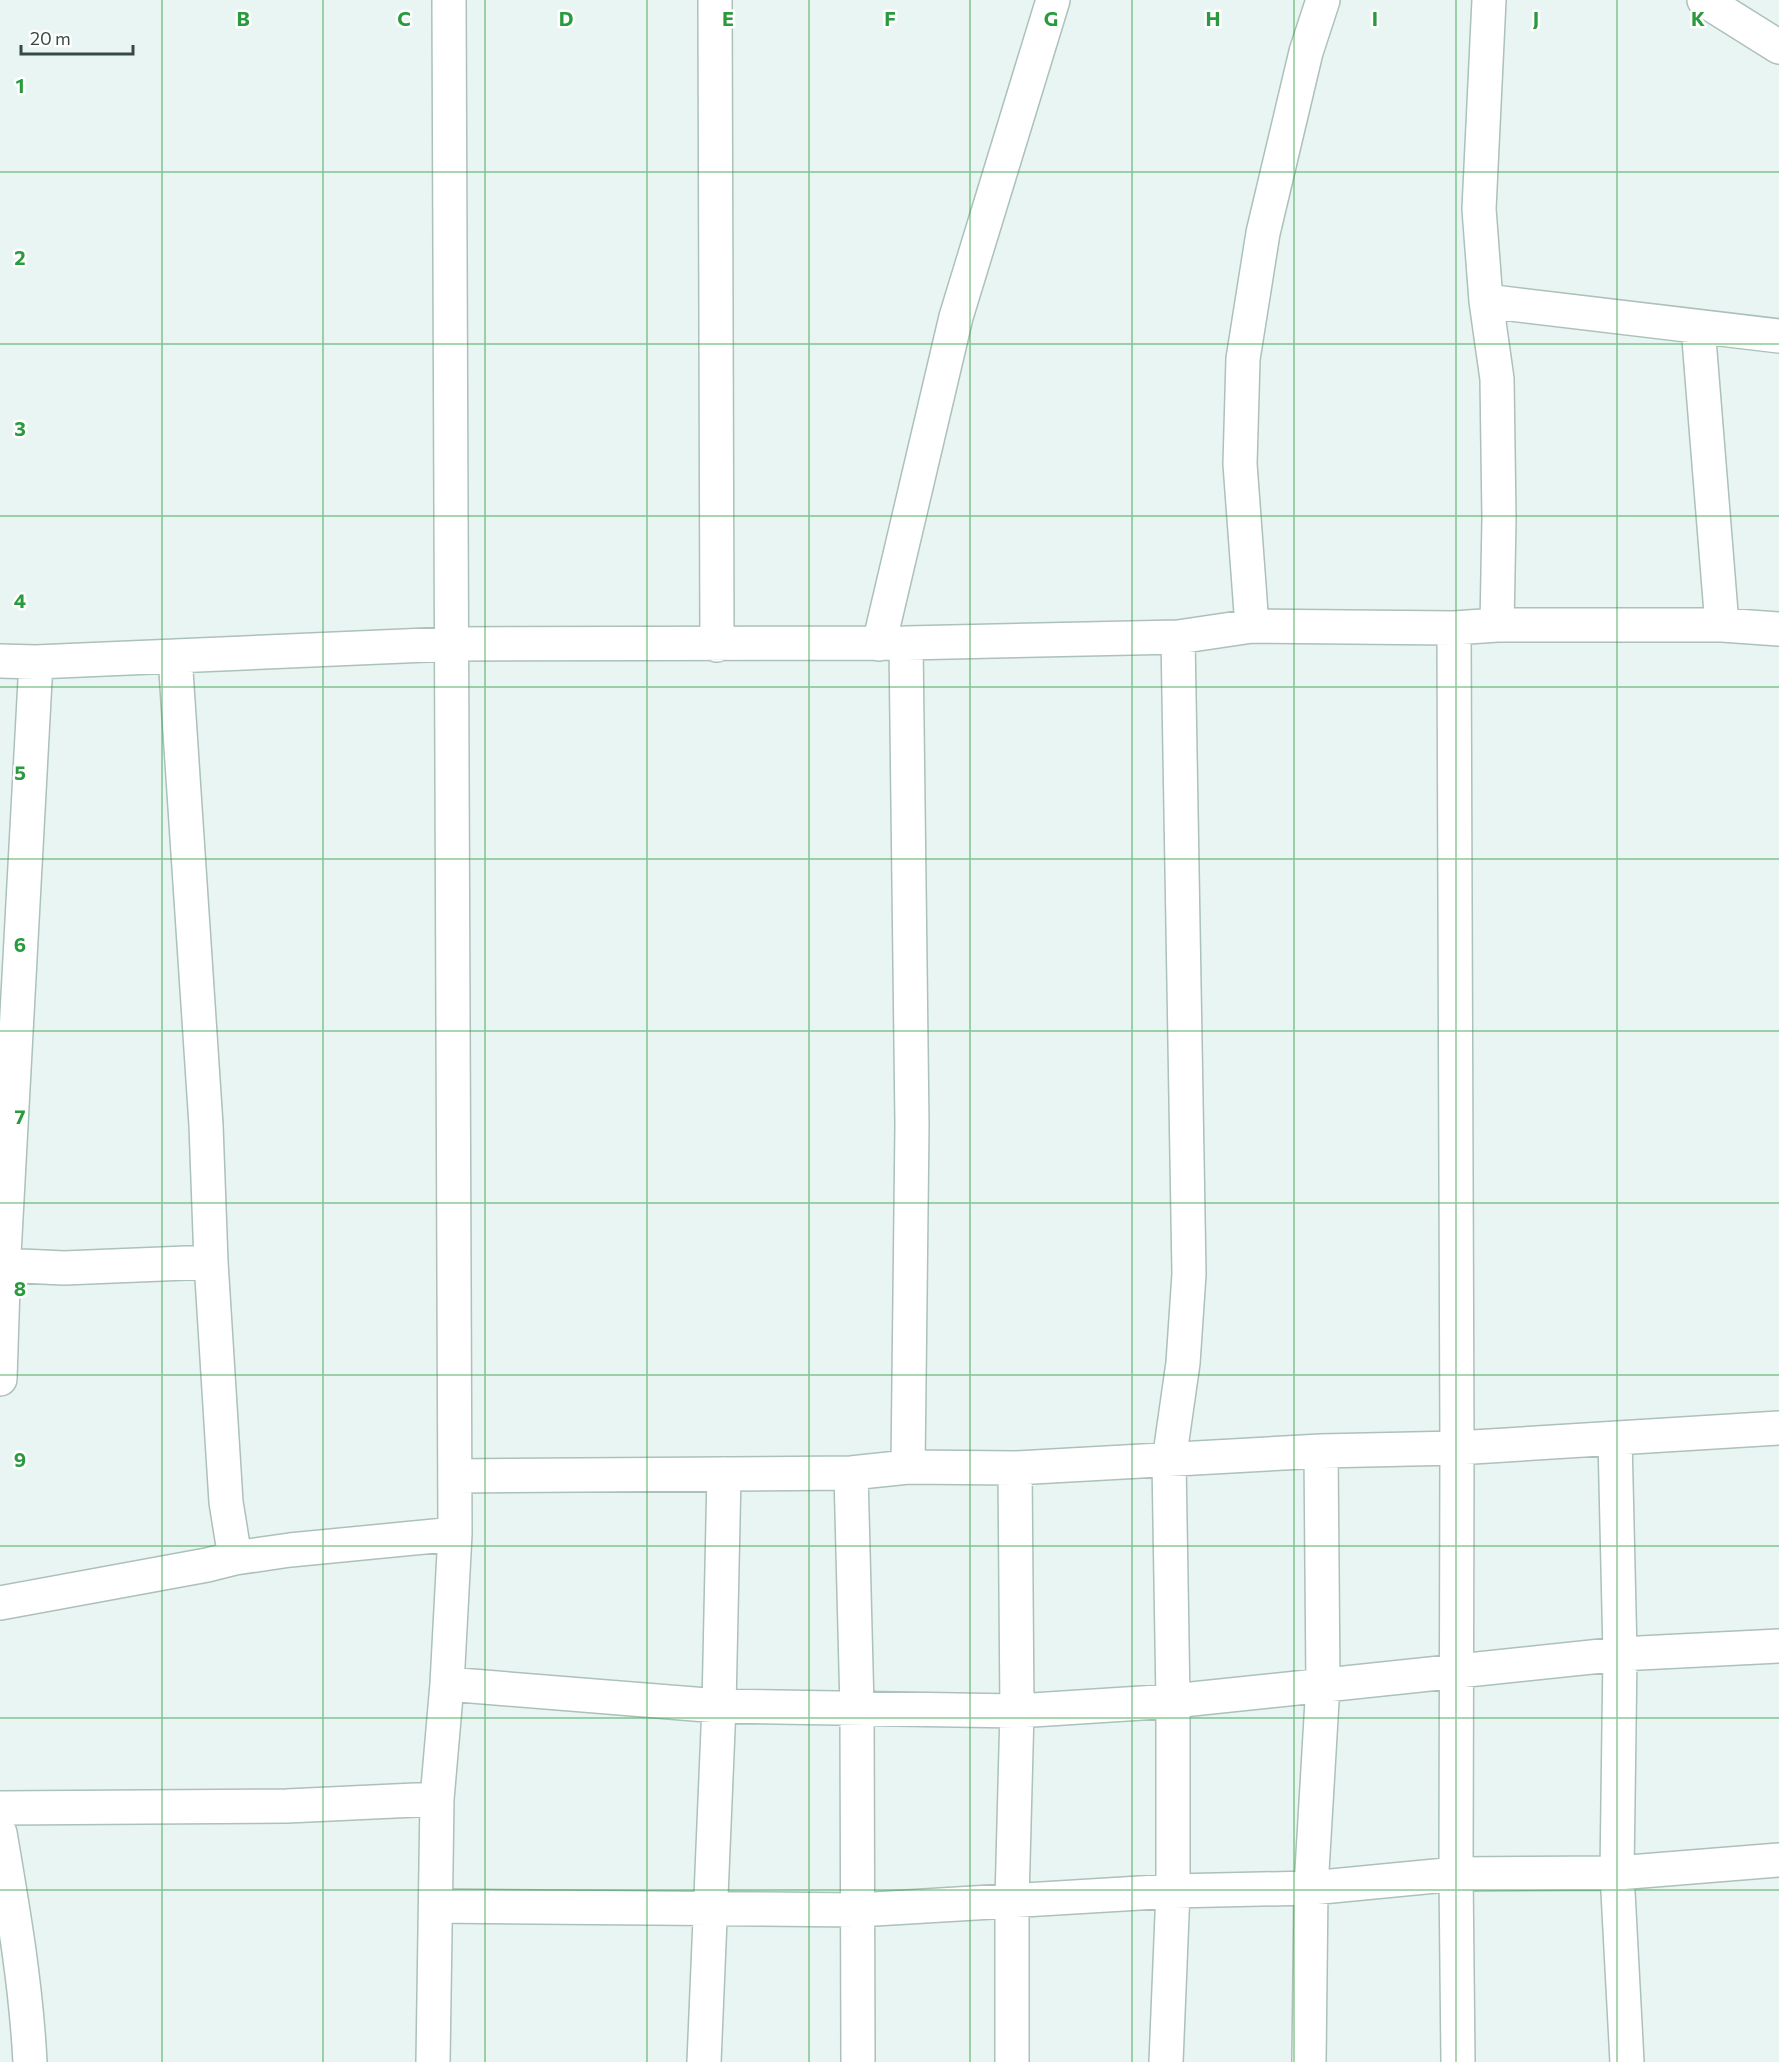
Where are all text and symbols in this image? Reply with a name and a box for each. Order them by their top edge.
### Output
text: B [236,6,250,30]
text: C [397,6,411,30]
text: D [559,6,573,30]
text: E [722,6,734,30]
text: F [884,6,896,30]
text: G [1044,6,1058,30]
text: H [1206,6,1221,30]
text: I [1372,6,1378,30]
text: J [1533,6,1539,30]
text: K [1691,6,1705,30]
scale bar [21,18,134,56]
text: 20 m [30,27,71,49]
text: 1 [15,73,25,97]
text: 2 [14,245,26,269]
text: 3 [14,416,26,440]
text: 4 [14,588,26,612]
text: 5 [14,760,26,784]
text: 6 [14,932,26,956]
text: 7 [15,1104,26,1128]
text: 8 [14,1276,26,1300]
text: 9 [14,1447,26,1471]

